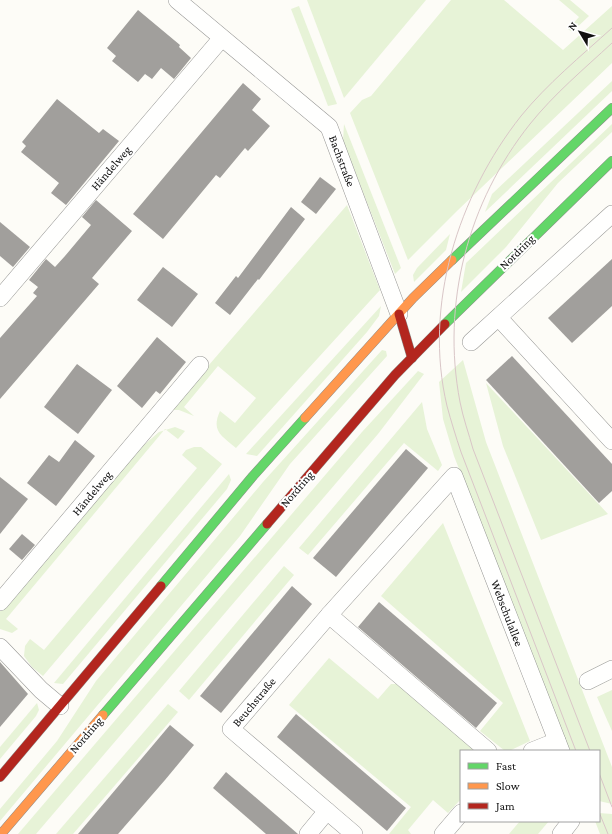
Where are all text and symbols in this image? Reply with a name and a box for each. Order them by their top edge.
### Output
north arrow [560,12,600,52]
text: N [565,19,579,32]
street label: Bachstraße [326,133,358,189]
street label: Händelweg [88,143,134,193]
street label: Nordring [497,231,538,272]
street label: Händelweg [69,468,115,518]
street label: Nordring [277,468,317,510]
street label: Webschulallee [488,578,526,648]
street label: Beuchstraße [229,675,279,729]
street label: Nordring [66,714,106,756]
legend [460,750,600,822]
text: Fast [496,759,517,773]
text: Slow [496,779,520,793]
text: Jam [495,799,515,813]

